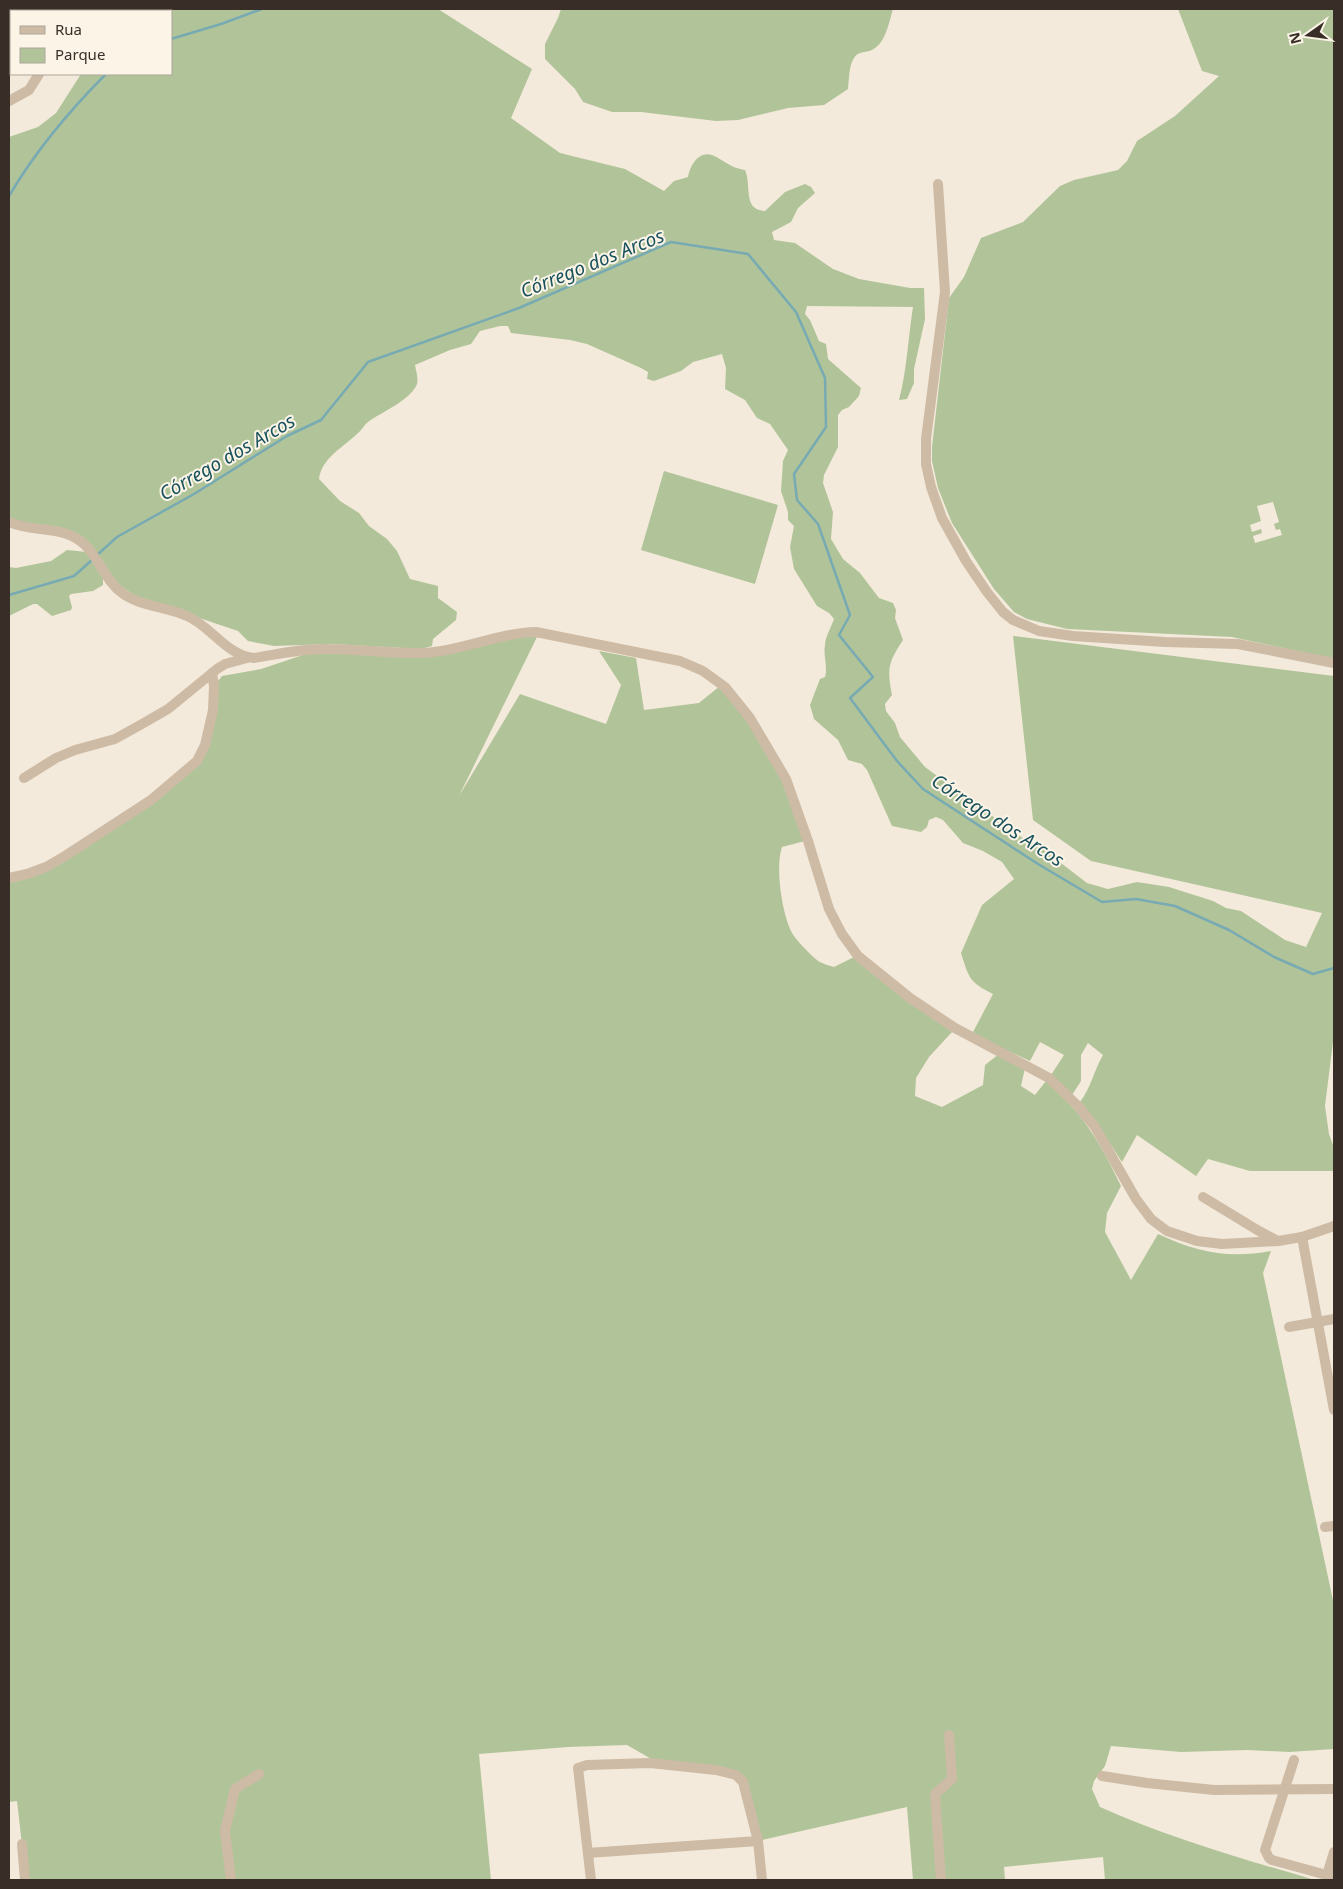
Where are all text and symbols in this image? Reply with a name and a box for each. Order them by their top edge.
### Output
legend [10,10,172,75]
north arrow [1283,10,1333,60]
text: Rua [55,19,82,39]
text: N [1284,30,1305,46]
text: Parque [55,44,105,64]
water label: Córrego dos Arcos [516,222,668,304]
water label: Córrego dos Arcos [154,408,300,506]
water label: Córrego dos Arcos [927,767,1069,873]

